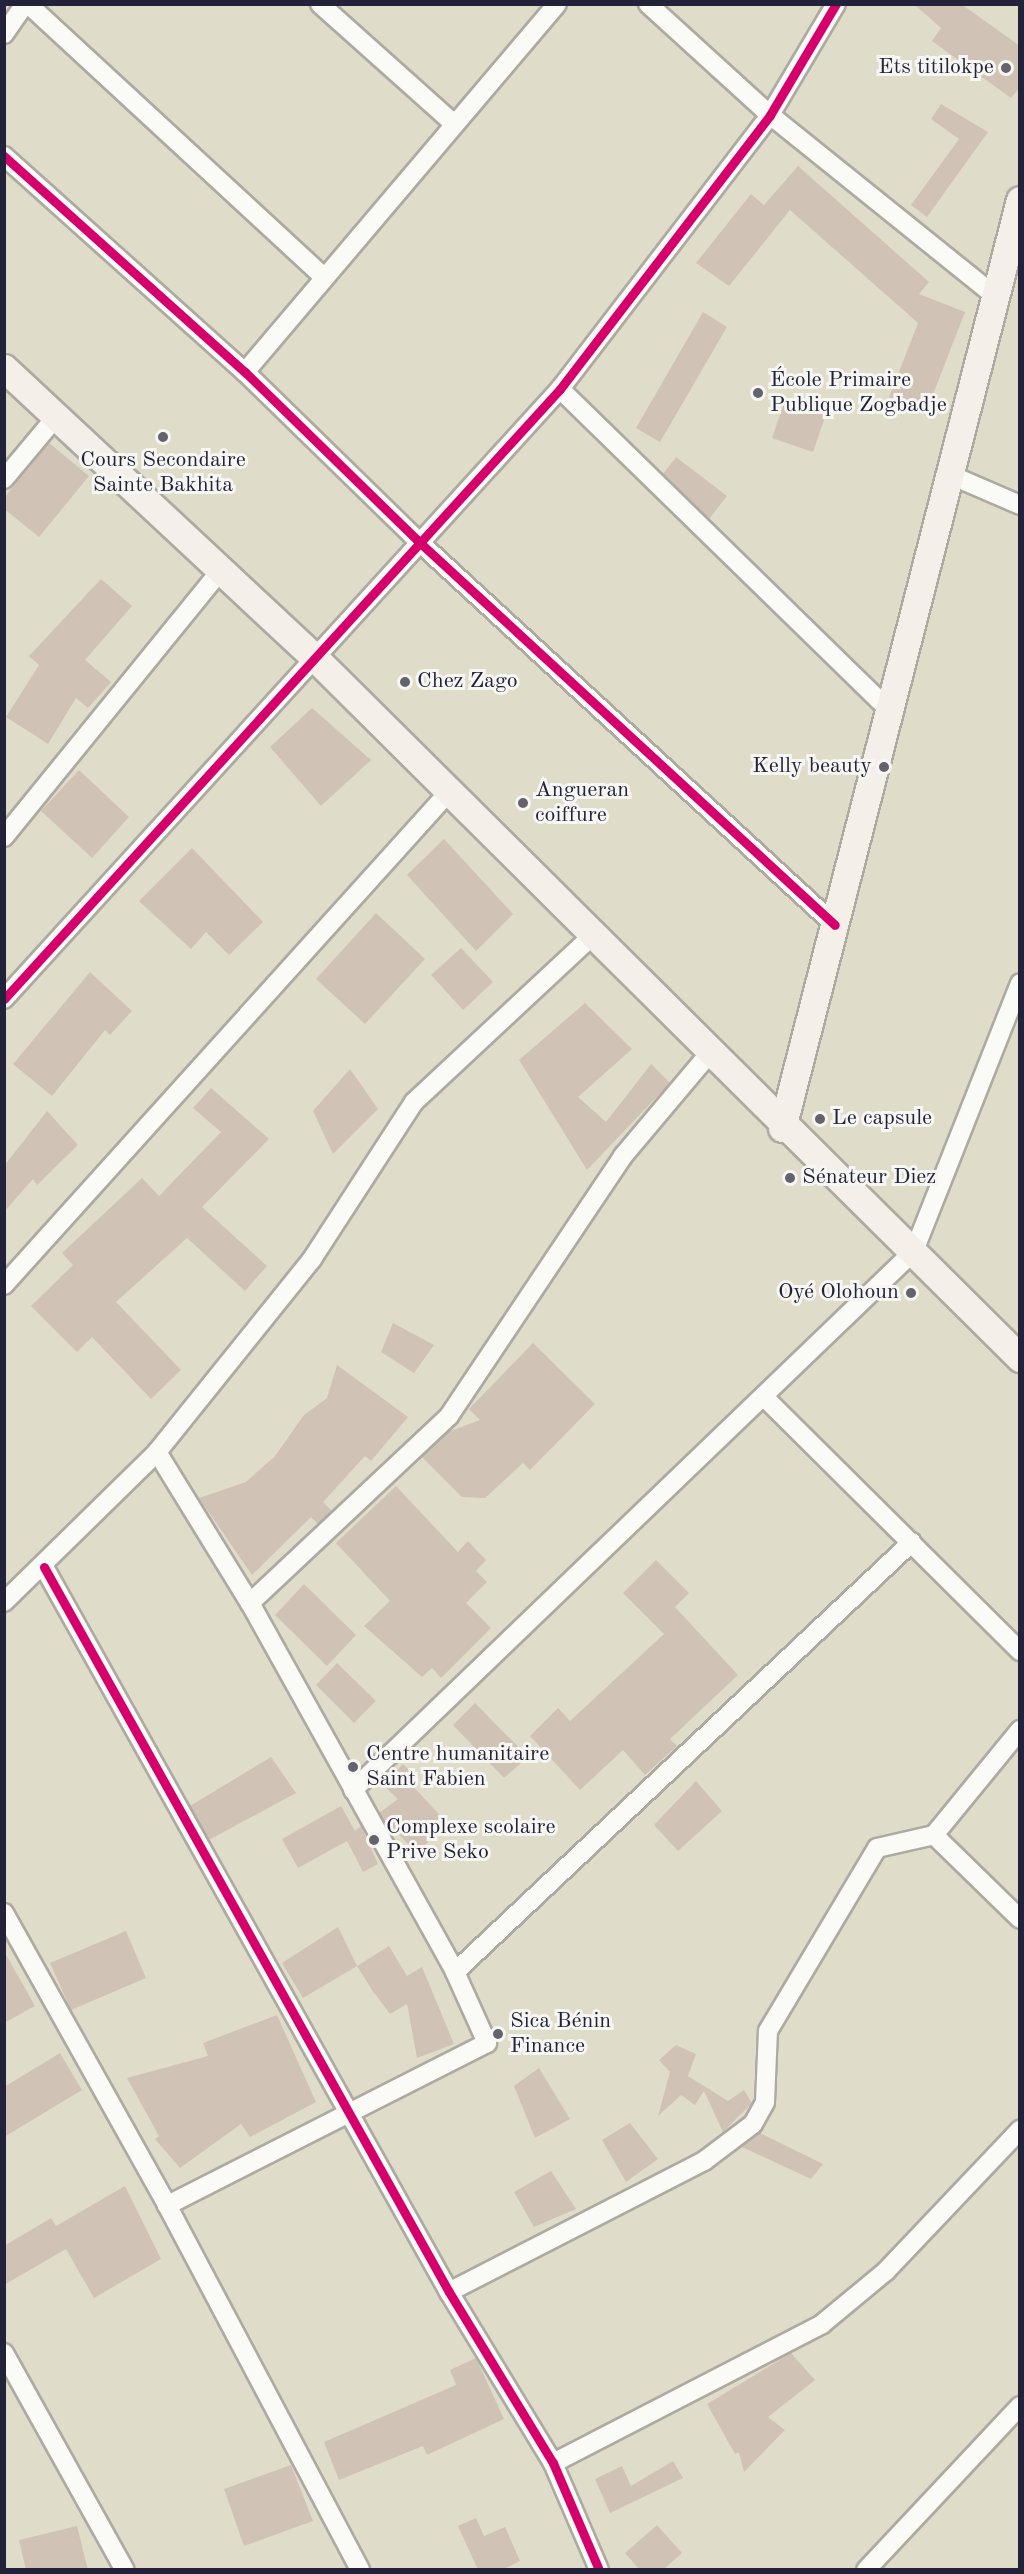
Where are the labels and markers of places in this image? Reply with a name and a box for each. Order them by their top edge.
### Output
place label: Ets titilokpe [878,55,994,81]
marker: Ets titilokpe [999,61,1013,75]
place label: École Primaire Publique Zogbadje [770,367,947,418]
marker: École Primaire Publique Zogbadje [751,386,765,400]
marker: Cours Secondaire Sainte Bakhita [156,430,170,444]
place label: Cours Secondaire Sainte Bakhita [80,447,246,499]
place label: Chez Zago [417,669,518,695]
marker: Chez Zago [398,675,412,689]
place label: Kelly beauty [752,754,872,780]
marker: Kelly beauty [877,760,891,774]
place label: Angueran coiffure [535,777,629,828]
marker: Angueran coiffure [516,796,530,810]
place label: Le capsule [832,1106,932,1132]
marker: Le capsule [813,1112,827,1126]
place label: Sénateur Diez [802,1165,936,1191]
marker: Sénateur Diez [783,1171,797,1185]
place label: Oyé Olohoun [778,1280,899,1306]
marker: Oyé Olohoun [904,1286,918,1300]
place label: Centre humanitaire Saint Fabien [366,1741,549,1792]
marker: Centre humanitaire Saint Fabien [344,1758,362,1776]
place label: Complexe scolaire Prive Seko [386,1814,556,1866]
marker: Complexe scolaire Prive Seko [367,1833,381,1847]
place label: Sica Bénin Finance [510,2008,611,2060]
marker: Sica Bénin Finance [491,2027,505,2041]

